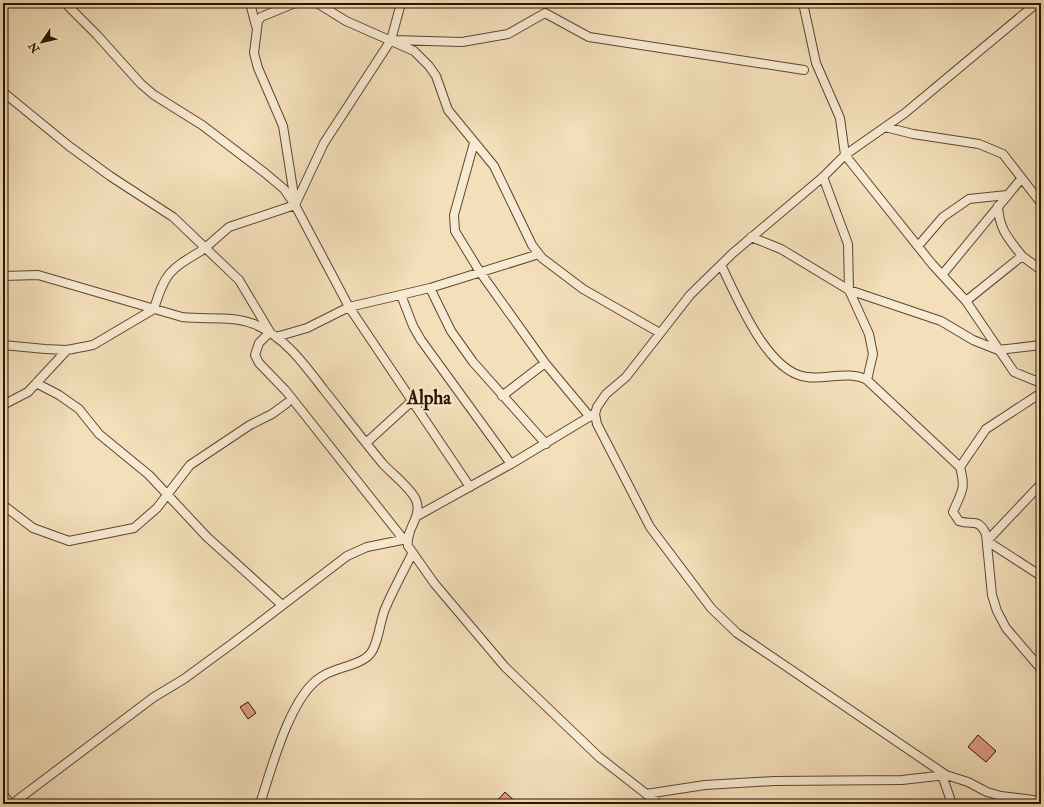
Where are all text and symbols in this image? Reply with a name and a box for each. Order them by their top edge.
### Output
north arrow [22,22,62,62]
text: N [25,39,43,56]
district label: Alpha [406,386,452,411]

